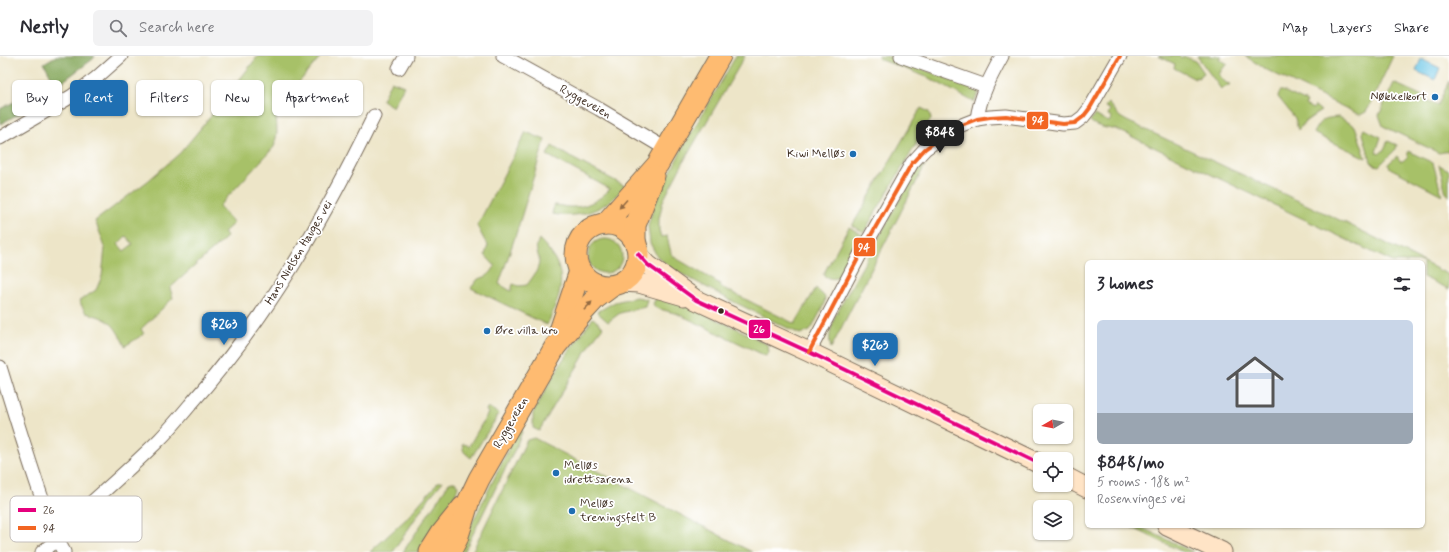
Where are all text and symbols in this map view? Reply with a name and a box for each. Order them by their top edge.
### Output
search box [93,10,373,46]
text: Nestly [20,15,69,40]
icon: search [107,17,129,39]
text: Search here [139,18,215,38]
text: Map [1282,19,1308,37]
text: Layers [1330,19,1372,37]
text: Share [1394,19,1429,37]
chip: Buy [12,80,62,116]
chip: Rent [70,80,128,116]
chip: Filters [136,80,203,116]
chip: New [211,80,264,116]
chip: Apartment [272,80,363,116]
street label: Ryggeveien [556,81,614,123]
place label: Nøkkelkort [1371,89,1427,105]
marker: Nøkkelkort [1430,92,1440,102]
line badge: 94 [1026,111,1049,130]
text: 94 [1032,114,1044,128]
pin: $848 [916,120,964,154]
text: $848 [925,124,955,141]
place label: Kiwi Melløs [787,146,846,162]
marker: Kiwi Melløs [848,149,858,159]
street label: Hans Nielsen Hauges vei [261,198,337,308]
one-way arrow [619,199,628,209]
line badge: 94 [853,237,876,257]
text: 94 [858,241,870,255]
text: 3 homes [1097,273,1154,295]
icon: filters [1391,273,1413,295]
one-way arrow [584,301,593,311]
unlabelled marker [716,306,726,316]
pin: $263 [200,312,248,346]
text: $263 [211,316,237,333]
line badge: 26 [748,319,771,339]
place label: Øre villa kro [495,323,558,339]
text: 26 [753,323,765,337]
marker: Øre villa kro [482,326,492,336]
pin: $263 [851,333,899,367]
text: $263 [862,337,888,354]
icon: home [1219,346,1291,418]
street label: Ryggeveien [490,395,532,451]
north arrow [1033,404,1073,444]
map controls [1033,404,1073,540]
button: locate [1033,452,1073,492]
text: $848/mo [1097,452,1164,474]
place label: Melløs idrettsarena [564,458,634,488]
marker: Melløs idrettsarena [551,468,561,478]
text: 5 rooms · 188 m² [1097,474,1190,491]
text: Rosenvinges vei [1097,491,1186,508]
legend [10,496,142,542]
place label: Melløs treningsfelt B [579,496,656,527]
button: layers [1033,500,1073,540]
text: 26 [43,504,54,518]
marker: Melløs treningsfelt B [567,506,577,516]
text: 94 [43,522,55,536]

